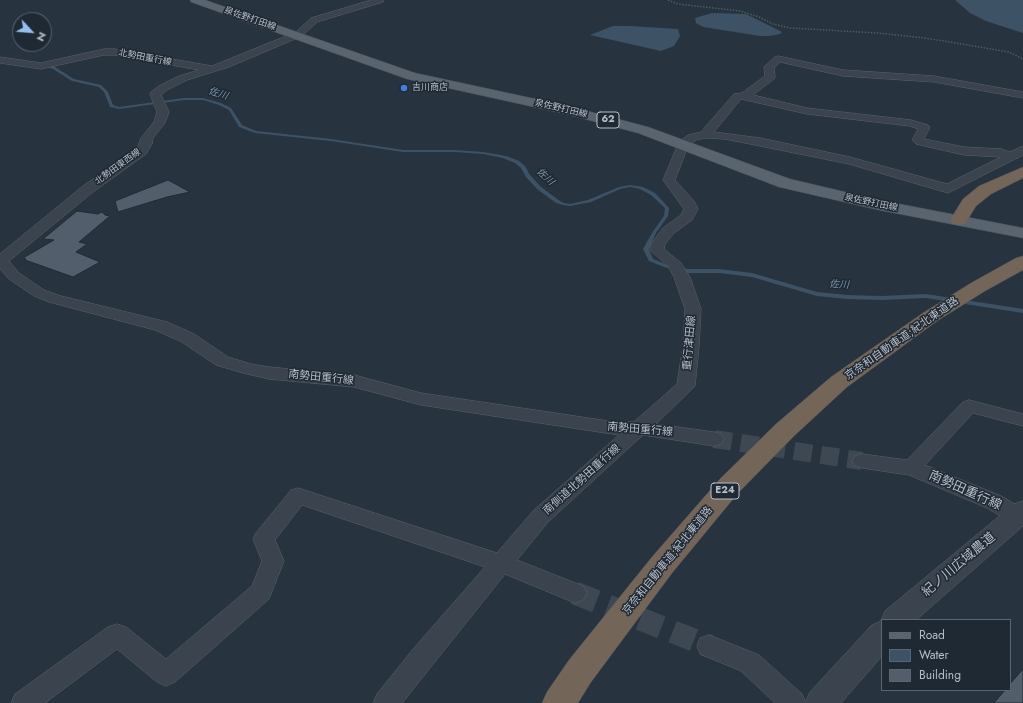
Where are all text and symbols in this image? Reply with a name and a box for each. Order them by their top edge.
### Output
street label: 泉佐野打田線 [223,5,277,33]
north arrow [12,12,52,52]
text: N [33,29,51,44]
street label: 北勢田重行線 [117,48,173,68]
marker: 吉川商店 [399,83,409,93]
place label: 吉川商店 [412,83,448,93]
water label: 佐川 [207,85,229,103]
street label: 泉佐野打田線 [533,98,589,120]
road number: 62 [597,112,619,128]
street label: 北勢田東西線 [93,147,143,187]
water label: 佐川 [534,166,556,188]
street label: 泉佐野打田線 [843,192,899,214]
water label: 佐川 [829,278,849,292]
street label: 京奈和自動車道;紀北東道路 [843,295,961,383]
street label: 重行津田線 [681,315,699,371]
street label: 南勢田重行線 [287,368,355,388]
street label: 南勢田重行線 [607,421,673,439]
street label: 南側道北勢田重行線 [541,442,623,518]
street label: 南勢田重行線 [926,468,1004,514]
road number: E24 [711,483,739,499]
street label: 京奈和自動車道;紀北東道路 [620,504,716,618]
street label: 紀ノ川広域農道 [919,530,999,600]
legend [881,619,1011,691]
text: Road [919,626,945,644]
text: Water [919,646,949,664]
text: Building [919,666,961,684]

